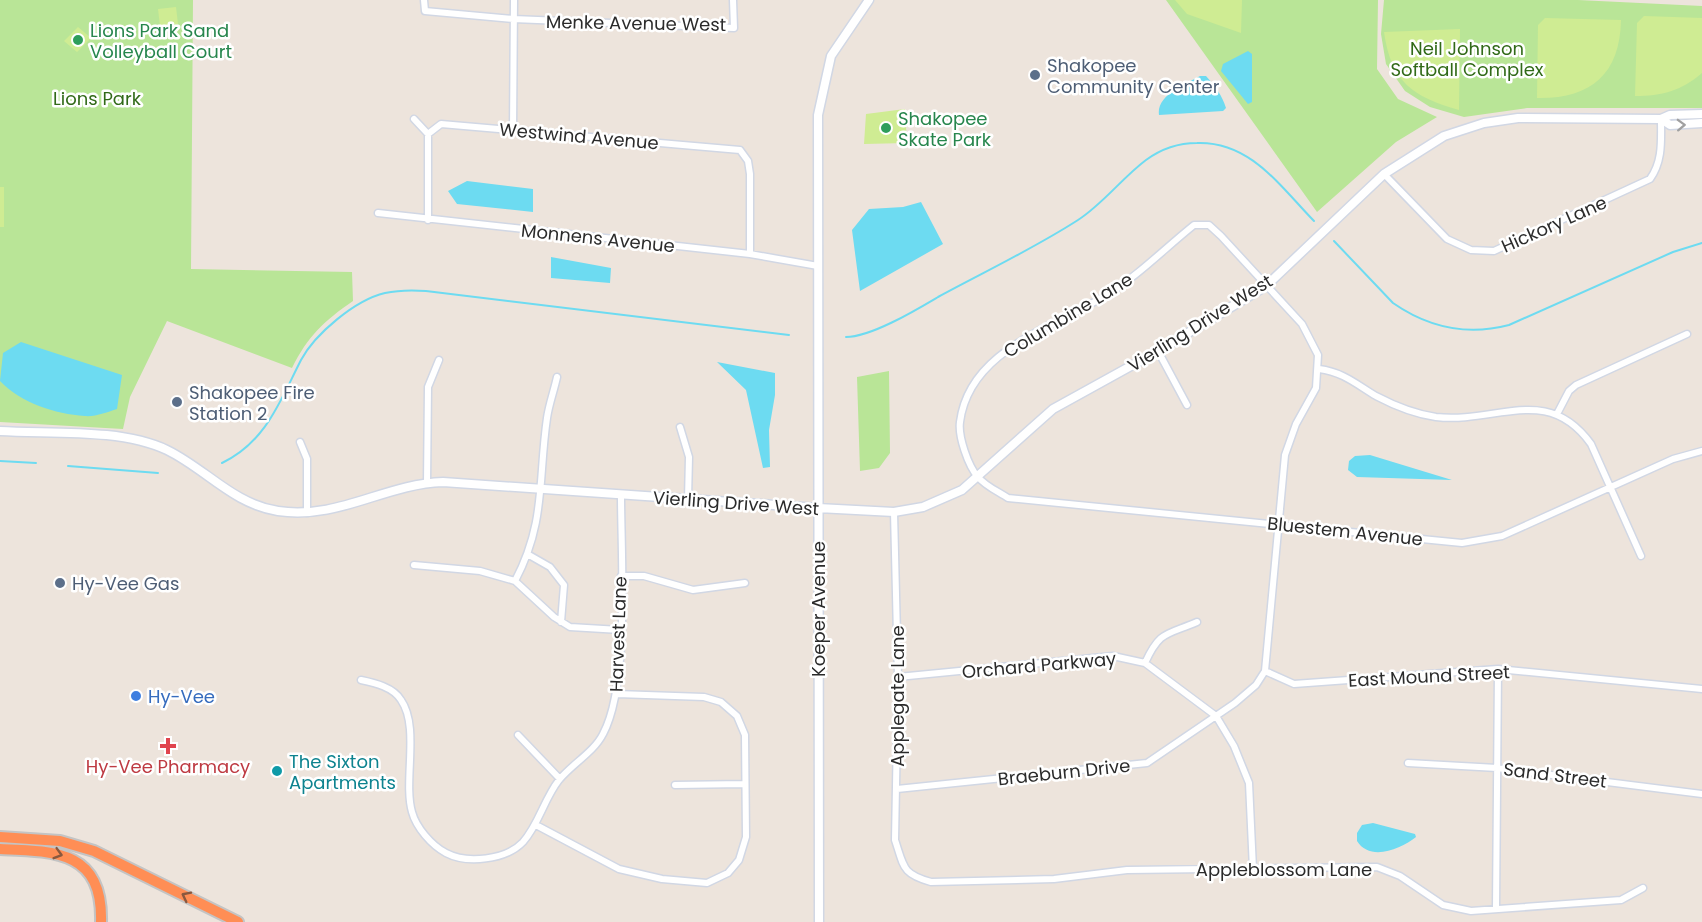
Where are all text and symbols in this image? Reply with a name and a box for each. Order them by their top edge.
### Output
street label: Menke Avenue West [546,9,726,37]
place label: Lions Park Sand Volleyball Court [90,18,232,64]
marker: Lions Park Sand Volleyball Court [71,33,85,47]
park label: Neil Johnson Softball Complex [1391,36,1544,82]
place label: Shakopee Community Center [1047,53,1220,99]
marker: Shakopee Community Center [1028,68,1042,82]
park label: Lions Park [53,86,142,111]
place label: Shakopee Skate Park [898,106,992,152]
street label: Westwind Avenue [498,117,660,155]
one-way arrow [1676,118,1685,131]
marker: Shakopee Skate Park [879,121,893,135]
street label: Hickory Lane [1497,190,1611,258]
street label: Monnens Avenue [520,217,676,259]
street label: Columbine Lane [999,267,1137,363]
street label: Vierling Drive West [1123,268,1277,378]
place label: Shakopee Fire Station 2 [189,380,315,426]
marker: Shakopee Fire Station 2 [170,395,184,409]
street label: Vierling Drive West [652,485,820,521]
street label: Bluestem Avenue [1266,510,1424,552]
street label: Koeper Avenue [806,541,831,677]
place label: Hy-Vee Gas [72,571,179,596]
marker: Hy-Vee Gas [53,576,67,590]
street label: Harvest Lane [603,576,633,692]
street label: Applegate Lane [885,625,910,767]
street label: Orchard Parkway [961,646,1117,684]
street label: East Mound Street [1348,659,1510,693]
place label: Hy-Vee [148,684,215,709]
marker: Hy-Vee [129,689,143,703]
marker: Hy-Vee Pharmacy [161,739,175,753]
place label: The Sixton Apartments [289,749,396,795]
street label: Braeburn Drive [997,753,1131,791]
place label: Hy-Vee Pharmacy [86,754,250,779]
street label: Sand Street [1502,756,1608,794]
marker: The Sixton Apartments [270,764,284,778]
one-way arrow [53,847,63,860]
street label: Appleblossom Lane [1196,857,1372,882]
one-way arrow [181,891,192,903]

